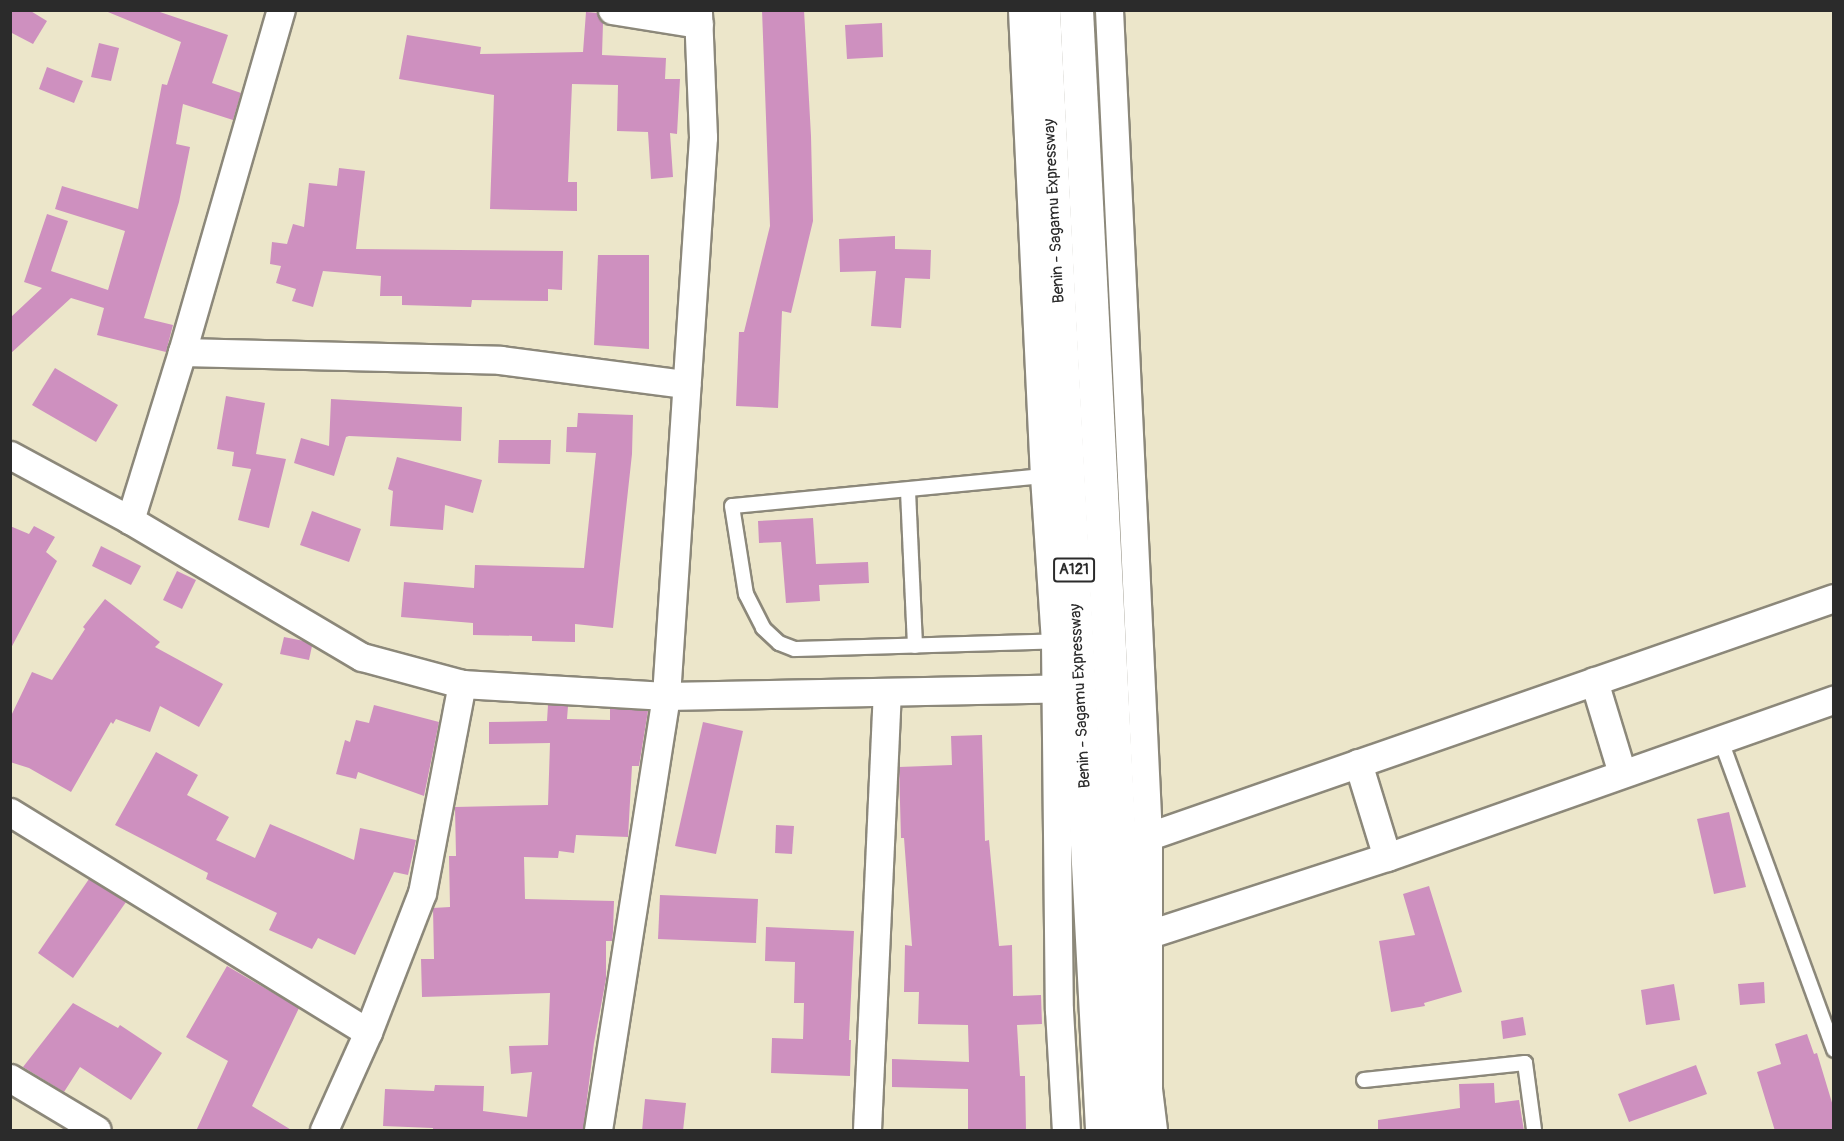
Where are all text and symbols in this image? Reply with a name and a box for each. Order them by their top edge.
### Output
street label: Benin - Sagamu Expressway [1040,118,1068,304]
road number: A121 [1053,558,1095,582]
street label: Benin - Sagamu Expressway [1066,603,1094,789]

